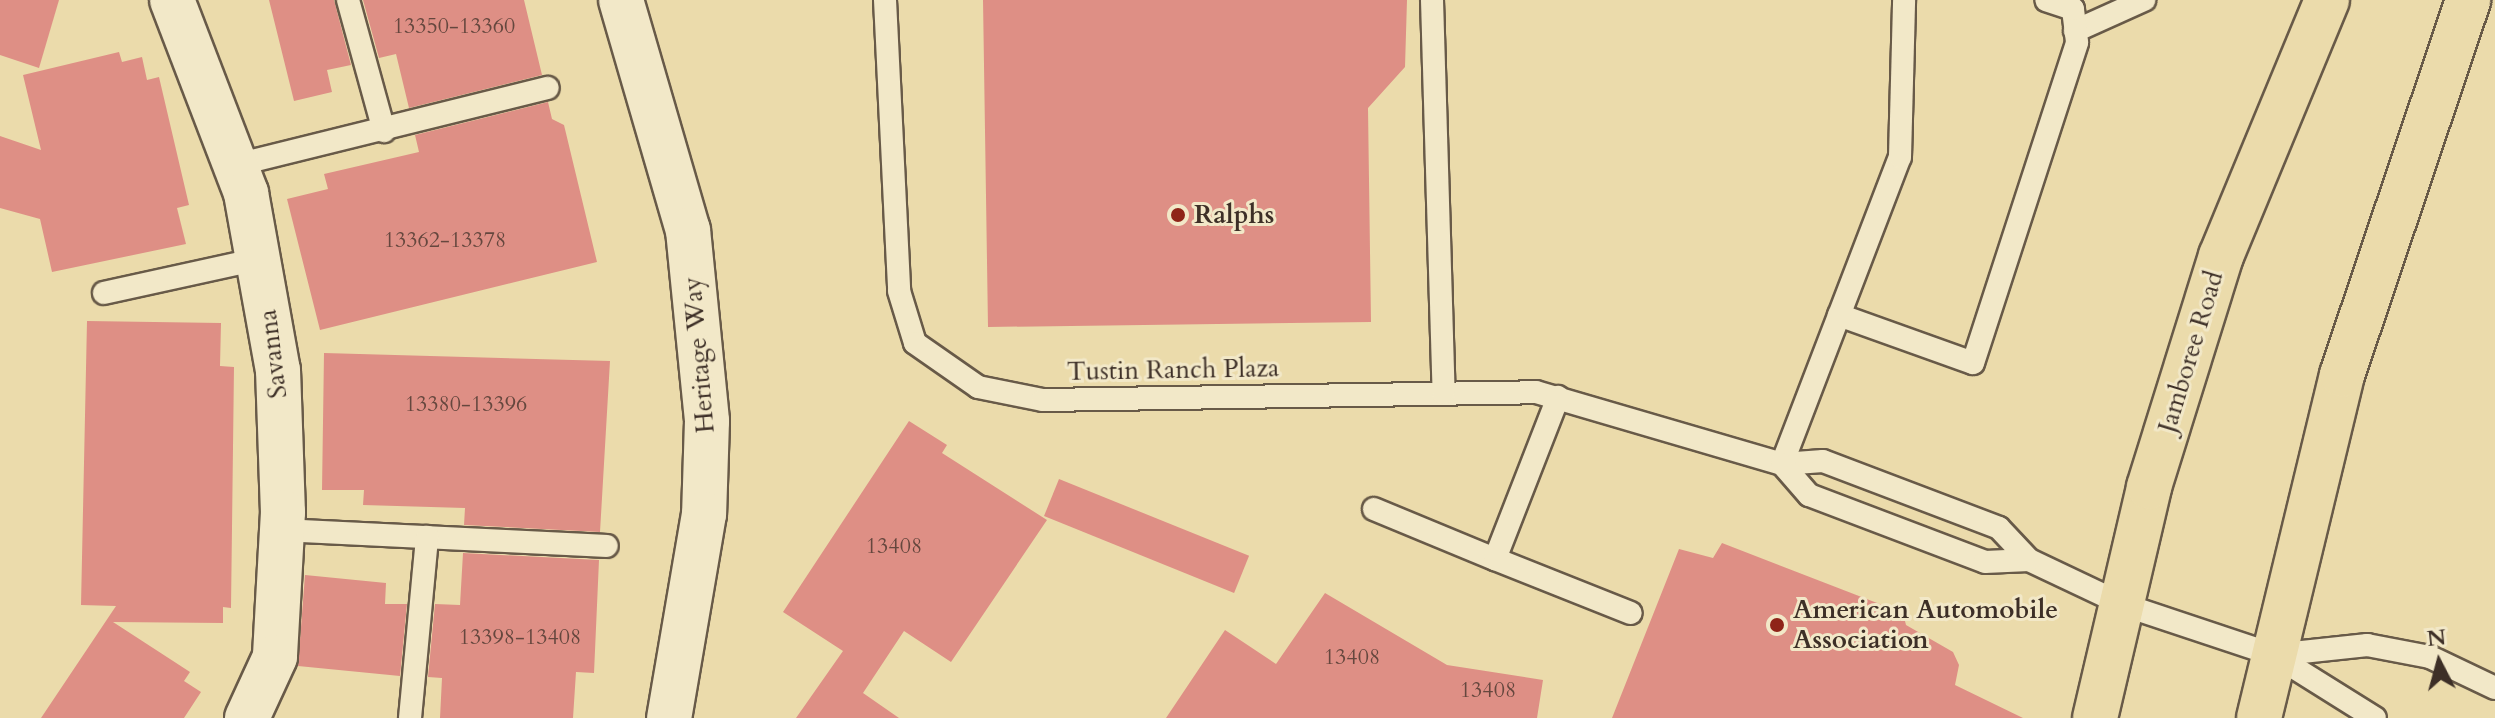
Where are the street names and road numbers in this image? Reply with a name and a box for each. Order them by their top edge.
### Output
street label: Jamboree Road [2152,267,2230,437]
street label: Heritage Way [677,276,721,434]
street label: Savanna [252,308,294,400]
street label: Tustin Ranch Plaza [1066,353,1280,387]

